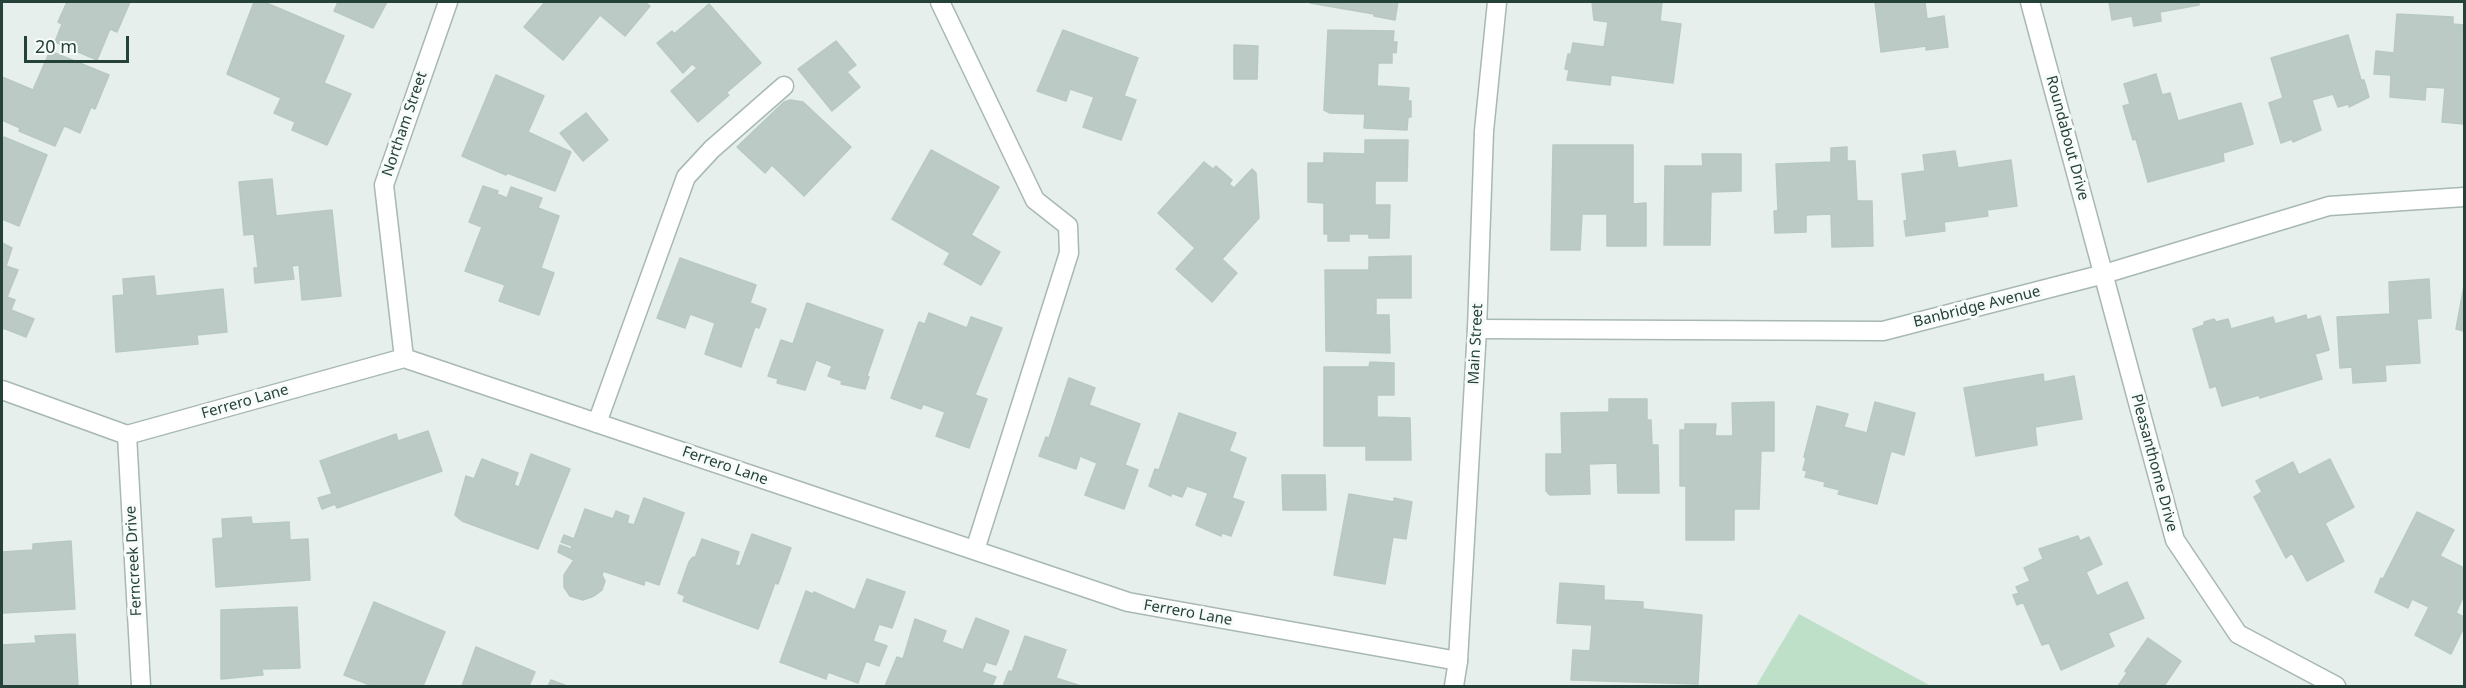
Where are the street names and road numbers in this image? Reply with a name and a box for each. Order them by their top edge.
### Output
street label: Northam Street [379,69,431,179]
street label: Roundabout Drive [2042,74,2092,202]
street label: Banbridge Avenue [1912,283,2042,331]
street label: Main Street [1465,303,1487,385]
street label: Ferrero Lane [199,381,291,423]
street label: Pleasanthome Drive [2127,392,2181,534]
street label: Ferrero Lane [680,443,770,489]
street label: Ferncreek Drive [122,505,146,617]
street label: Ferrero Lane [1142,596,1234,630]

